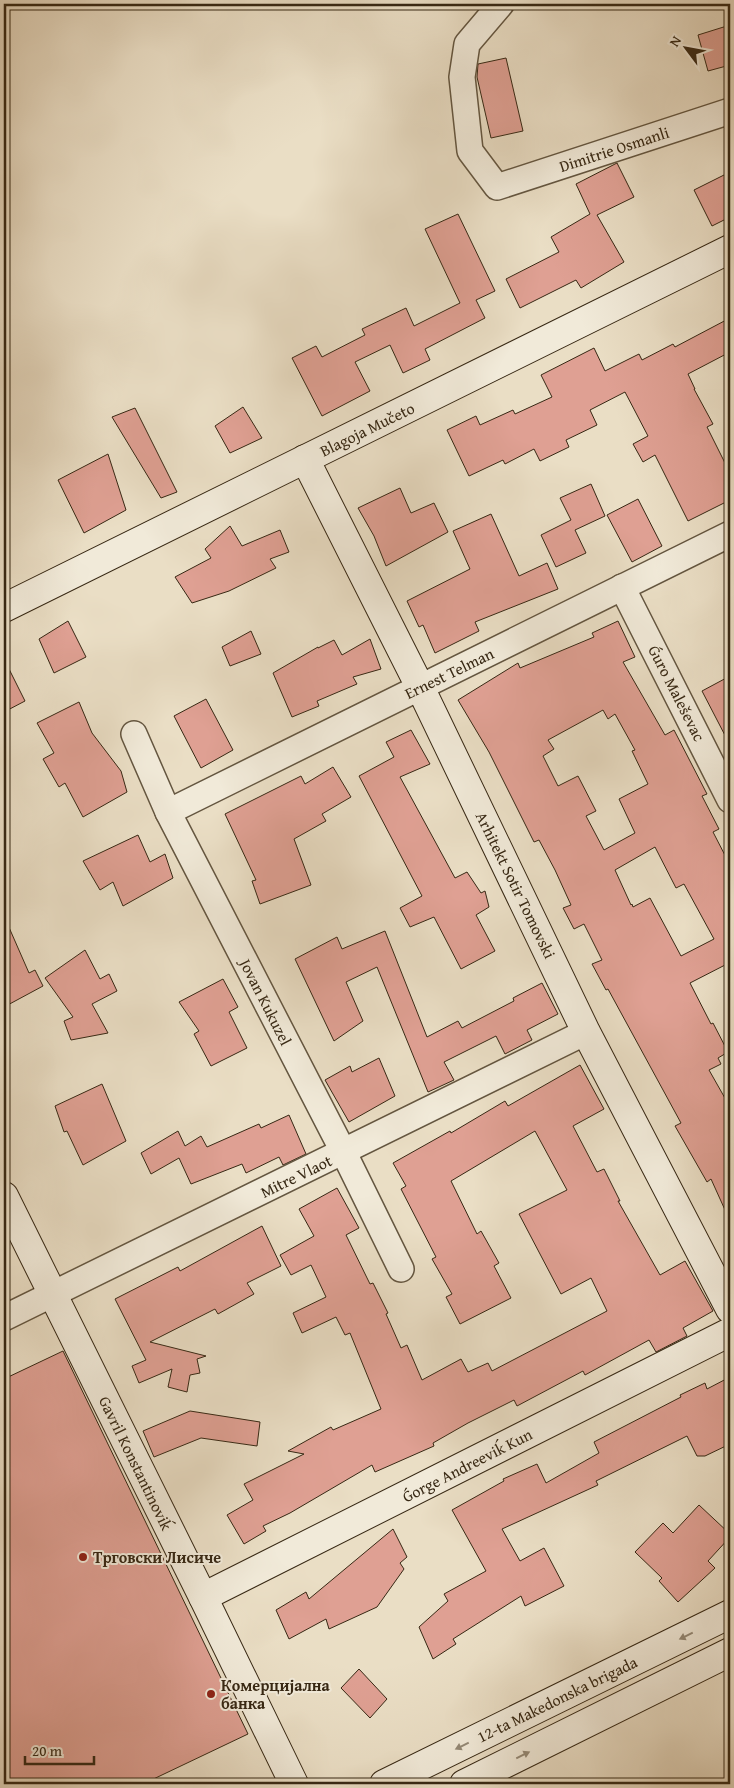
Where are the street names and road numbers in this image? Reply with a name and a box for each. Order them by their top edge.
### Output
street label: Dimitrie Osmanli [556,120,672,178]
street label: Blagoja Mučeto [316,396,418,462]
street label: Ernest Telman [400,641,498,705]
street label: Ǵuro Maleševac [642,641,712,745]
street label: Arhitekt Sotir Tomovski [470,807,562,963]
street label: Jovan Kukuzel [233,953,298,1050]
street label: Mitre Vlaot [256,1148,336,1204]
street label: Gavril Konstantinoviḱ [93,1392,179,1535]
street label: Ǵorge Andreeviḱ Kun [398,1422,536,1508]
street label: 12-ta Makedonska brigada [473,1649,642,1748]

